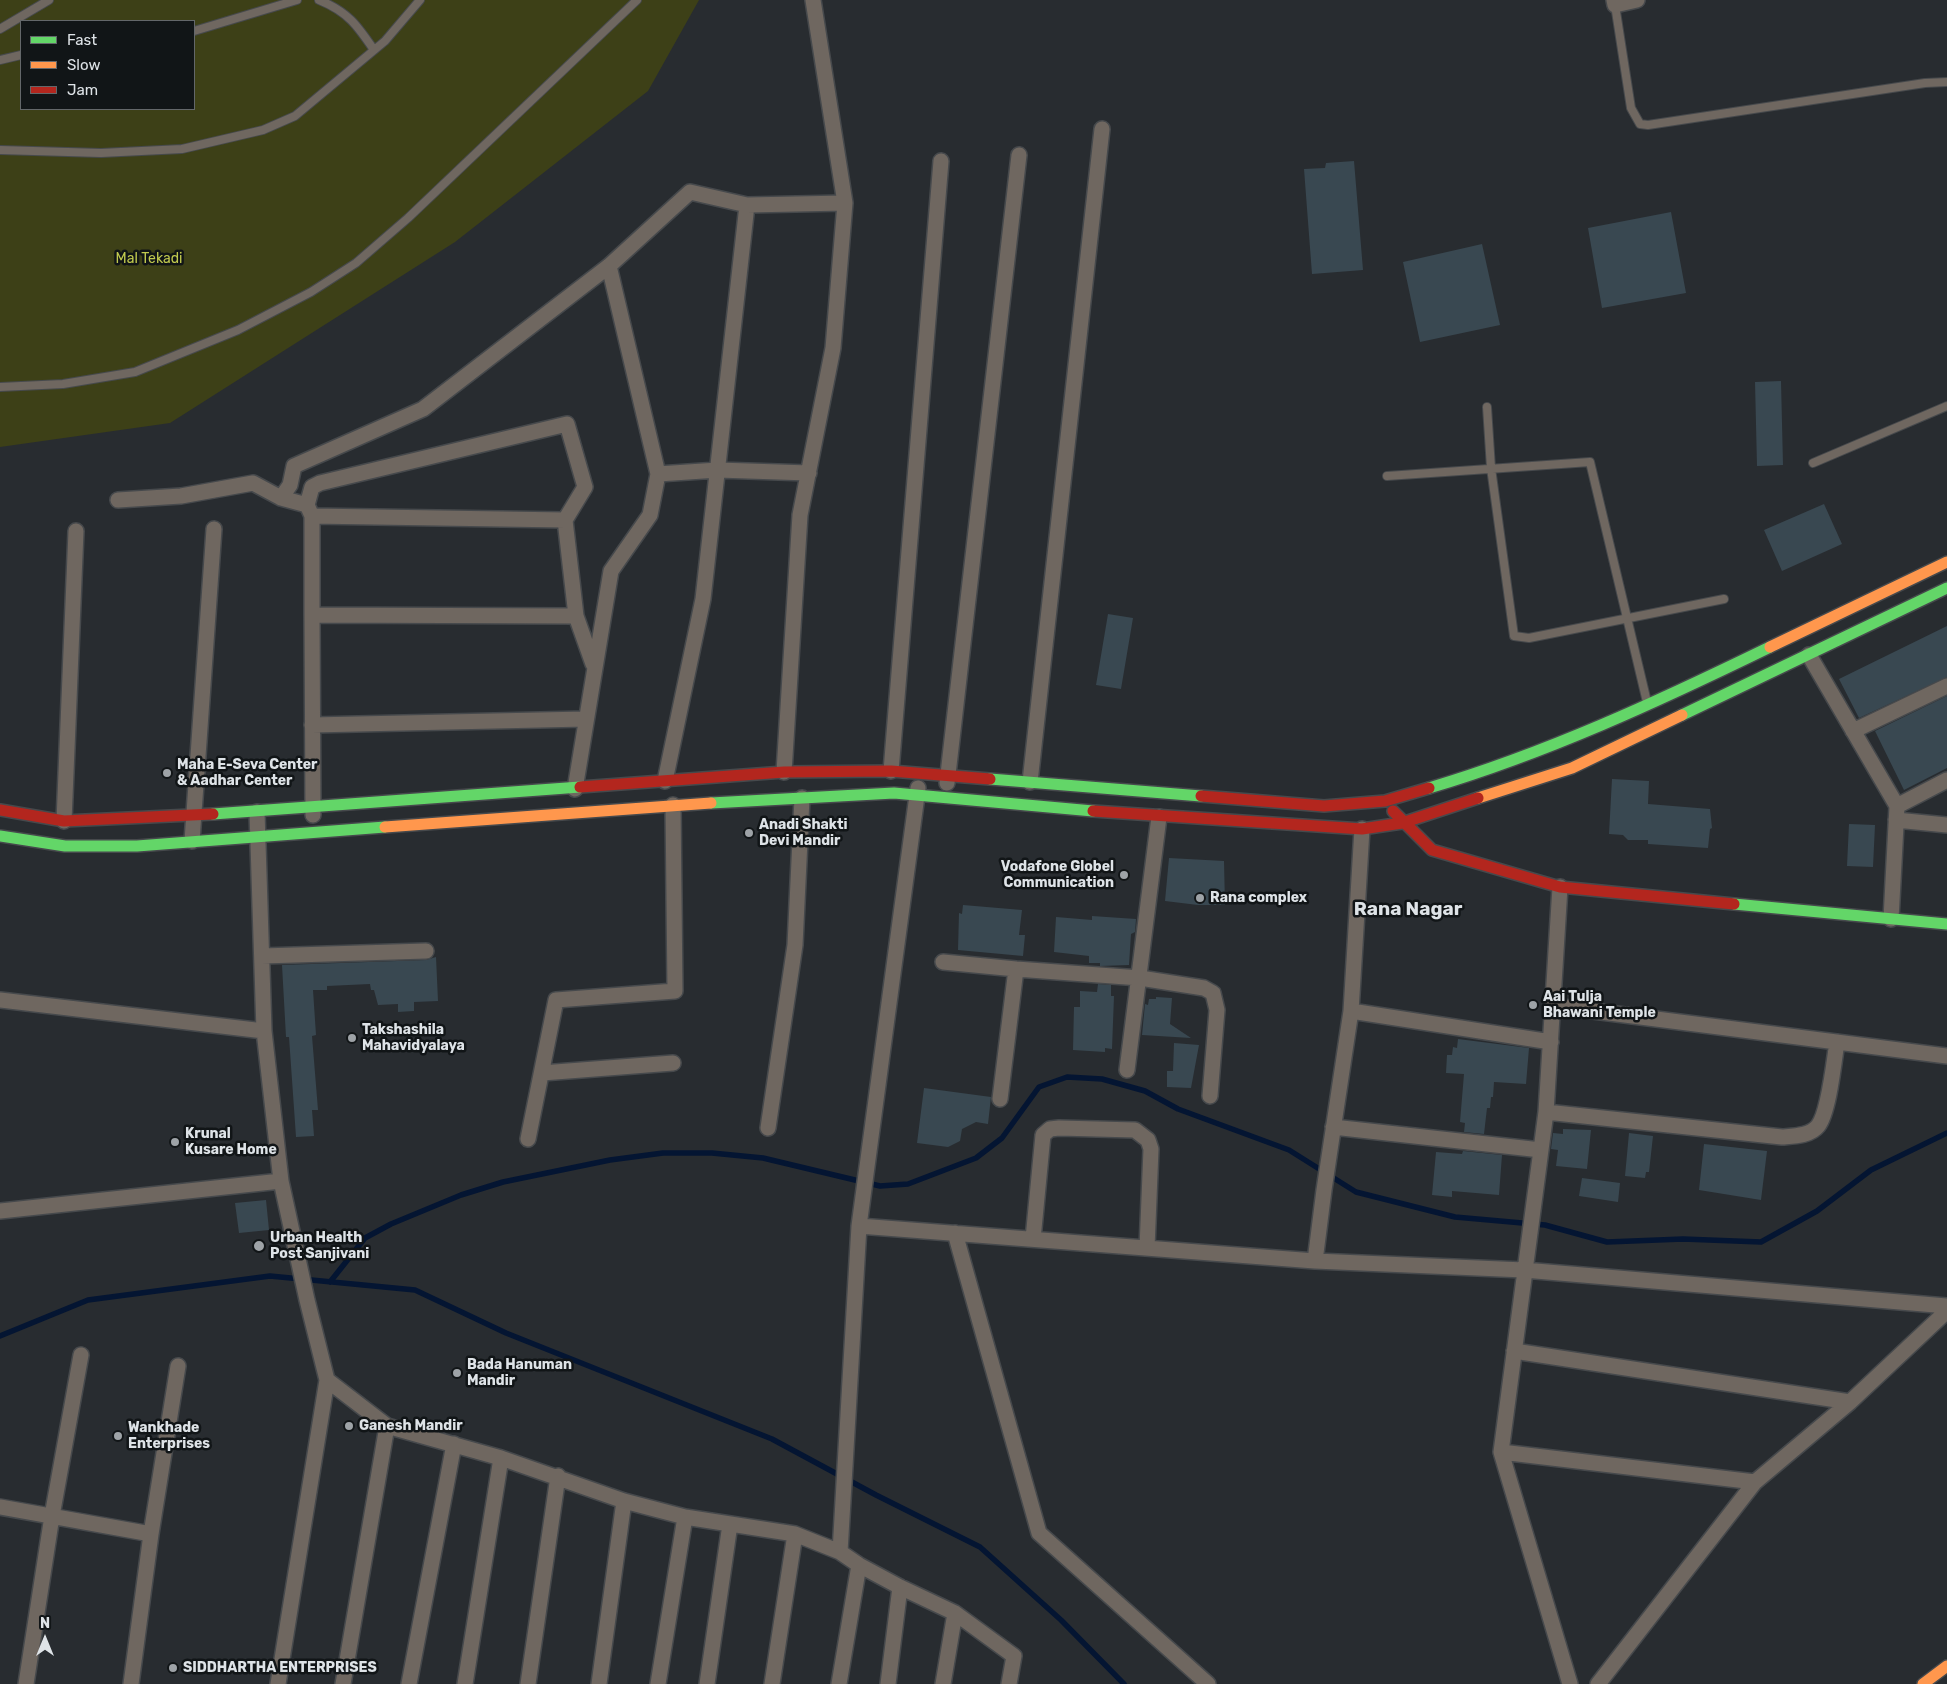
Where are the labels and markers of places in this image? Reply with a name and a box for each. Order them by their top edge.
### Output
place label: Maha E-Seva Center & Aadhar Center [177,757,317,790]
marker: Maha E-Seva Center & Aadhar Center [161,767,173,779]
place label: Anadi Shakti Devi Mandir [759,817,847,850]
marker: Anadi Shakti Devi Mandir [743,827,755,839]
place label: Vodafone Globel Communication [1001,859,1114,892]
marker: Vodafone Globel Communication [1118,869,1130,881]
place label: Rana complex [1210,890,1307,906]
marker: Rana complex [1194,892,1206,904]
place label: Aai Tulja Bhawani Temple [1543,989,1656,1022]
marker: Aai Tulja Bhawani Temple [1527,999,1539,1011]
place label: Takshashila Mahavidyalaya [362,1022,465,1054]
marker: Takshashila Mahavidyalaya [346,1032,358,1044]
place label: Krunal Kusare Home [185,1126,277,1158]
marker: Krunal Kusare Home [169,1136,181,1148]
place label: Urban Health Post Sanjivani [270,1230,369,1262]
marker: Urban Health Post Sanjivani [252,1239,266,1253]
place label: Bada Hanuman Mandir [467,1357,572,1390]
marker: Bada Hanuman Mandir [451,1367,463,1379]
place label: Ganesh Mandir [359,1418,463,1434]
place label: Wankhade Enterprises [128,1420,210,1452]
marker: Ganesh Mandir [343,1420,355,1432]
marker: Wankhade Enterprises [112,1430,124,1442]
place label: SIDDHARTHA ENTERPRISES [183,1660,377,1676]
marker: SIDDHARTHA ENTERPRISES [167,1662,179,1674]

